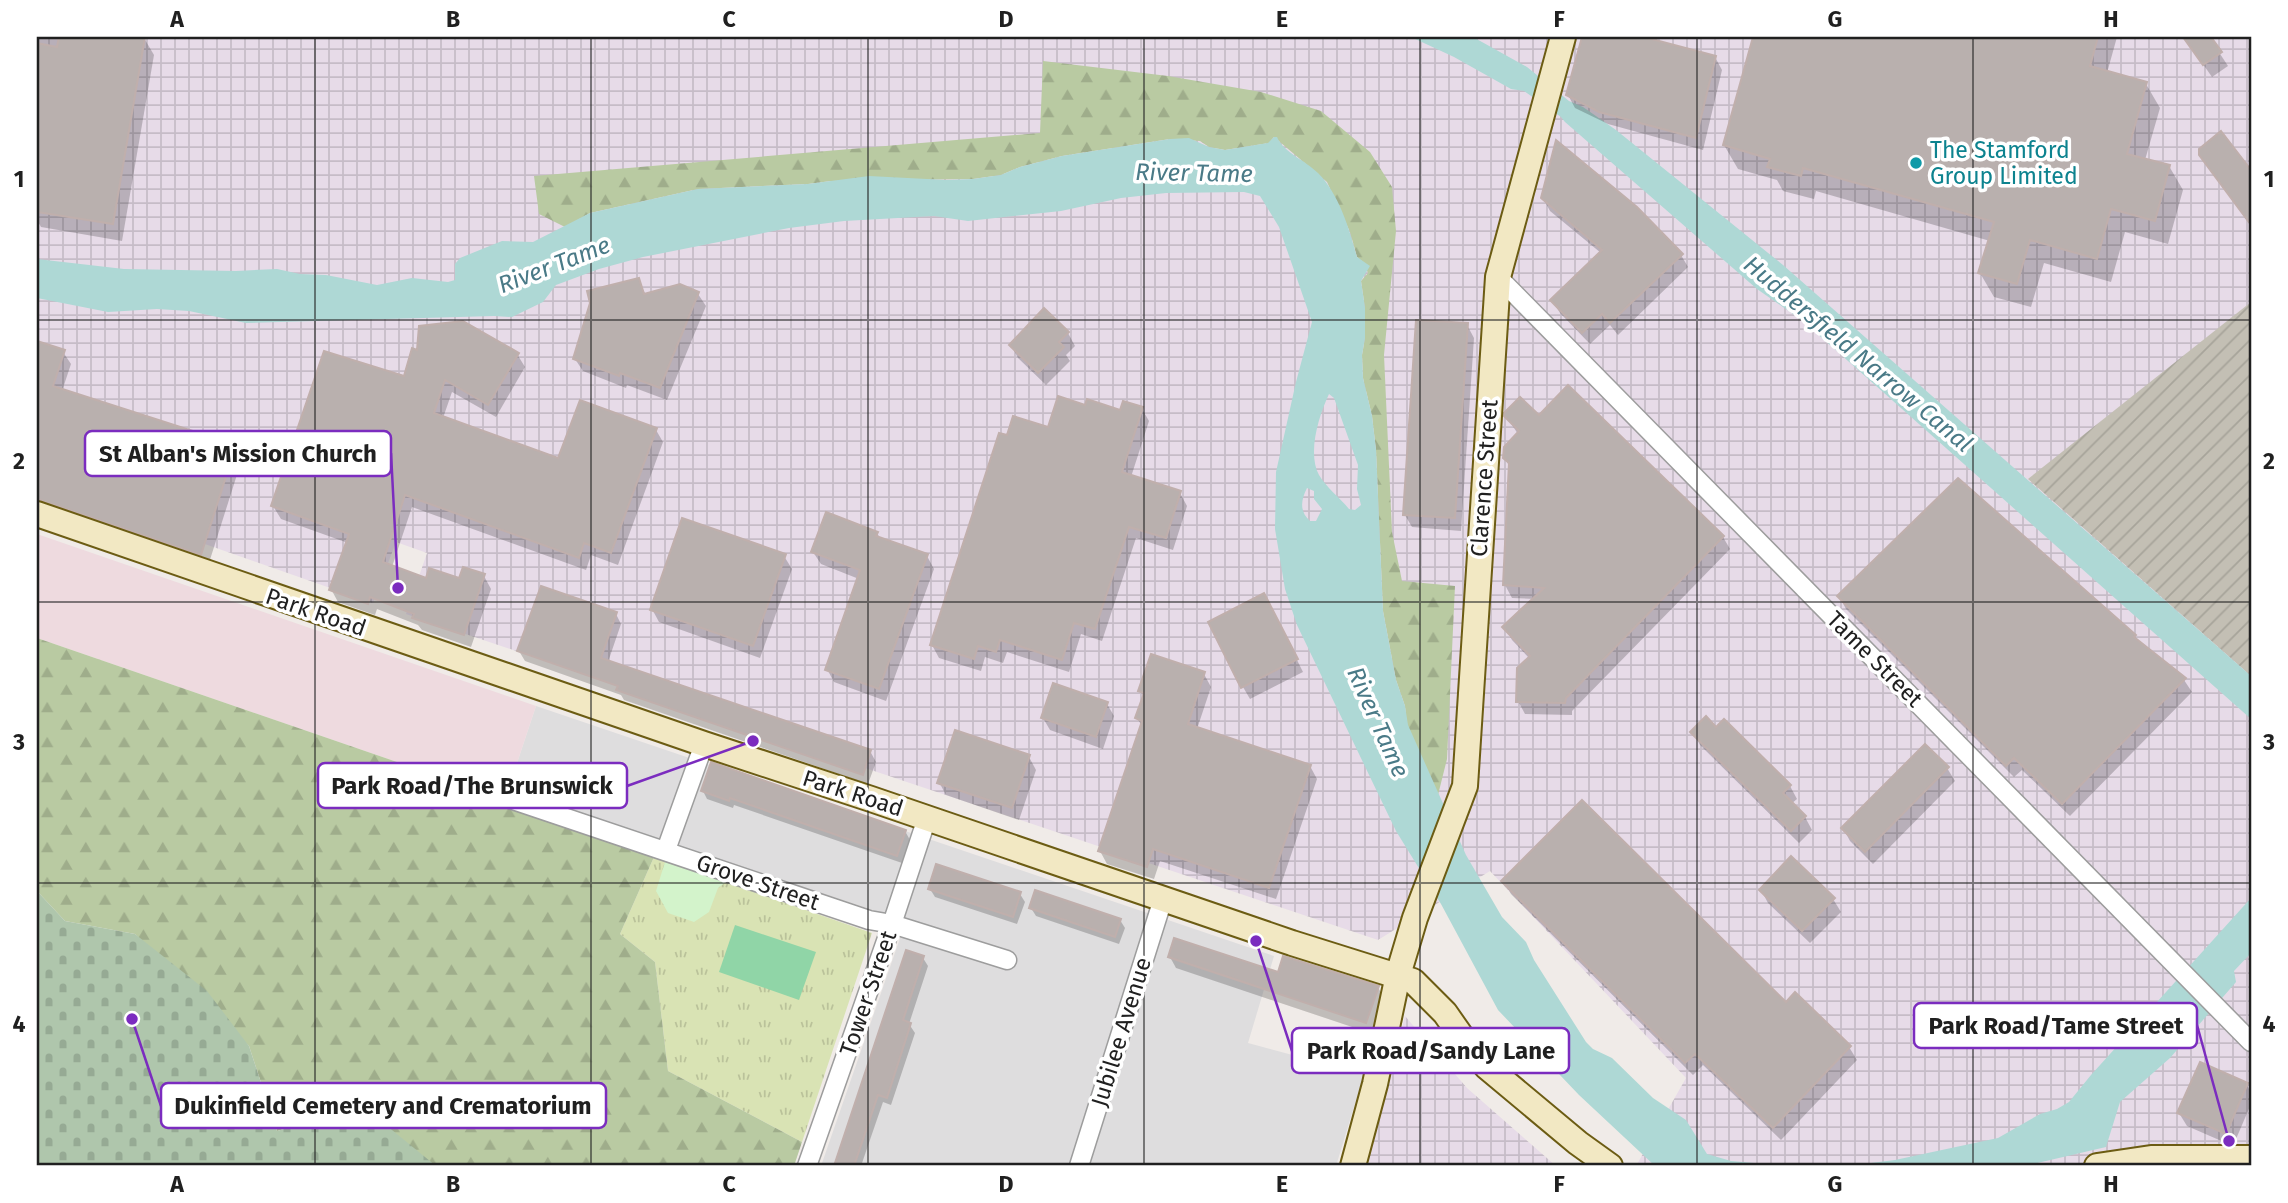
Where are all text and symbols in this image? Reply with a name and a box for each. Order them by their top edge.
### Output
text: A [169,5,184,33]
text: B [446,5,460,33]
text: C [722,5,736,33]
text: D [999,5,1014,33]
text: E [1276,5,1288,33]
text: F [1553,5,1565,33]
text: G [1828,5,1842,33]
text: H [2103,5,2119,33]
place label: The Stamford Group Limited [1930,136,2078,190]
marker: The Stamford Group Limited [1908,155,1924,171]
water label: River Tame [1135,158,1253,188]
text: 1 [14,165,24,193]
text: 1 [2264,165,2274,193]
water label: River Tame [494,231,614,299]
water label: Huddersfield Narrow Canal [1738,250,1978,458]
street label: Clarence Street [1465,398,1504,558]
callout: St Alban's Mission Church [85,431,391,476]
text: St Alban's Mission Church [99,440,377,468]
text: 2 [13,447,25,475]
text: 2 [2263,447,2275,475]
street label: Park Road [262,582,370,642]
street label: Tame Street [1821,605,1929,713]
water label: River Tame [1341,663,1415,781]
text: 3 [12,728,25,756]
text: 3 [2262,728,2275,756]
callout: Park Road/The Brunswick [318,763,627,808]
street label: Park Road [799,764,907,822]
text: Park Road/The Brunswick [331,772,614,800]
street label: Grove Street [693,848,824,916]
street label: Tower Street [834,926,903,1059]
street label: Jubilee Avenue [1085,954,1157,1110]
callout: Park Road/Tame Street [1914,1003,2197,1048]
text: 4 [13,1010,26,1038]
text: 4 [2263,1010,2276,1038]
text: Park Road/Tame Street [1929,1012,2184,1040]
callout: Park Road/Sandy Lane [1292,1028,1569,1073]
text: Park Road/Sandy Lane [1307,1037,1555,1065]
callout: Dukinfield Cemetery and Crematorium [161,1083,606,1128]
text: Dukinfield Cemetery and Crematorium [174,1092,592,1120]
text: A [169,1170,184,1198]
text: B [446,1170,460,1198]
text: C [722,1170,736,1198]
text: D [999,1170,1014,1198]
text: E [1276,1170,1288,1198]
text: F [1553,1170,1565,1198]
text: G [1828,1170,1842,1198]
text: H [2103,1170,2119,1198]

